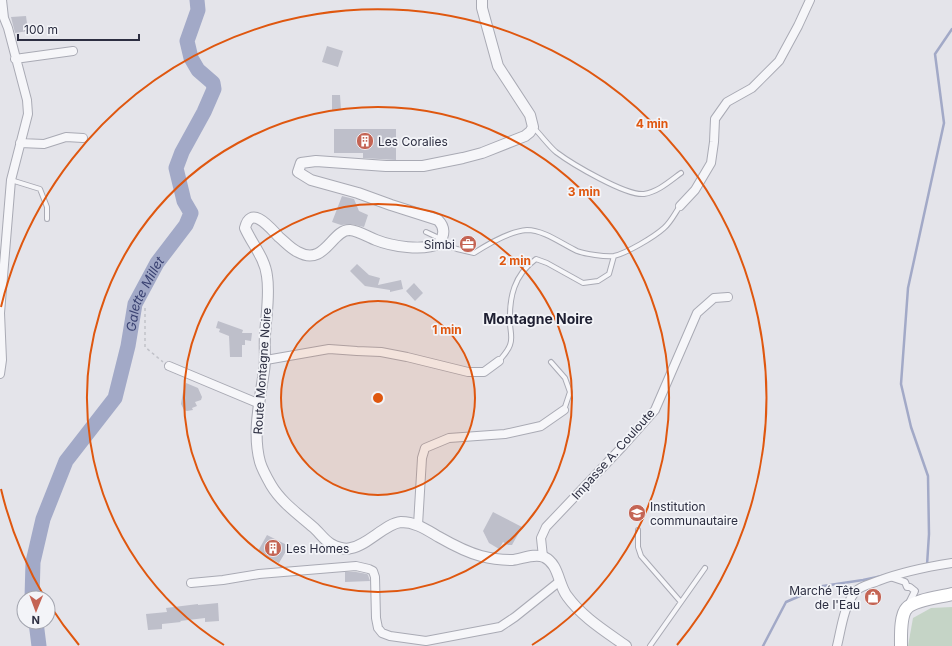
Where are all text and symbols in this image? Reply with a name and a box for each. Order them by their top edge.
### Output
scale bar [18,16,139,42]
text: 100 m [24,22,58,37]
text: 4 min [636,116,668,131]
building icon: Les Coralies [355,131,375,151]
place label: Les Coralies [378,134,448,149]
text: 3 min [568,184,600,199]
office icon: Simbi [458,234,478,254]
place label: Simbi [424,237,455,252]
water label: Galette Millet [123,253,168,333]
text: 2 min [499,253,531,268]
street label: Route Montagne Noire [250,307,274,435]
district label: Montagne Noire [483,310,593,327]
text: 1 min [432,322,462,337]
centre of rings [371,391,385,405]
street label: Impasse A. Couloute [568,405,658,503]
place label: Institution communautaire [650,499,738,528]
school or university icon: Institution communautaire [627,503,647,523]
building icon: Les Homes [263,538,283,558]
place label: Les Homes [286,541,349,556]
place label: Marché Tête de l'Eau [789,583,860,612]
shop icon: Marché Tête de l'Eau [863,587,883,607]
north arrow [16,590,56,630]
text: N [32,613,40,627]

